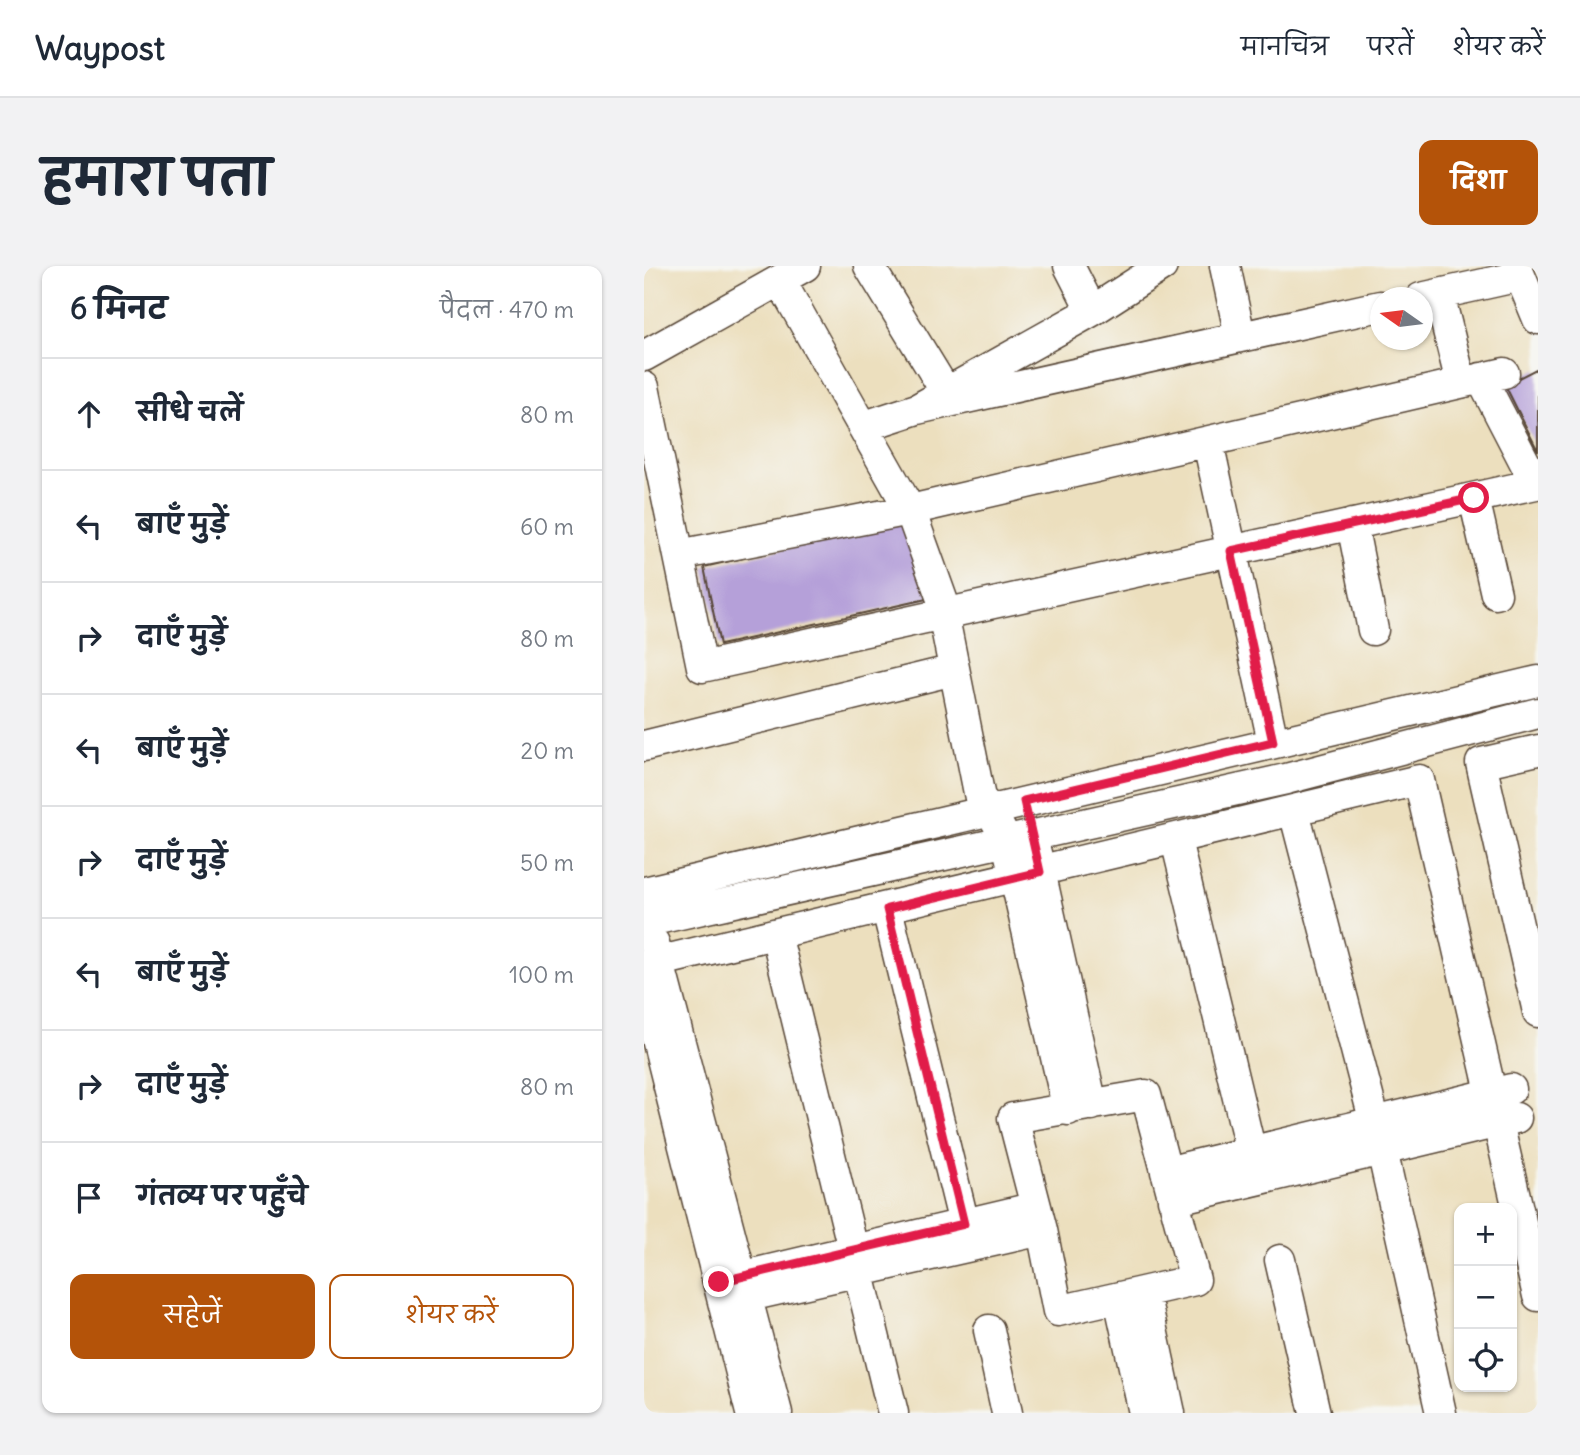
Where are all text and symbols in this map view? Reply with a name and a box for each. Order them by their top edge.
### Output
text: Waypost [35,27,165,69]
text: मानचित्र [1241,31,1329,61]
text: परतें [1367,31,1414,61]
text: शेयर करें [1452,31,1545,61]
button: दिशा [1419,140,1538,225]
text: हमारा पता [42,147,271,208]
north arrow [1370,287,1433,350]
text: 6 मिनट [70,289,167,327]
text: पैदल · 470 m [440,295,574,324]
icon: ahead [70,395,108,433]
text: सीधे चलें [137,395,243,428]
text: 80 m [520,400,574,429]
route start [1458,482,1489,513]
icon: left [70,507,108,545]
text: बाएँ मुड़ें [137,507,228,540]
text: 60 m [520,512,574,541]
icon: right [70,619,108,657]
text: दाएँ मुड़ें [137,619,227,652]
text: 80 m [520,624,574,653]
icon: left [70,731,108,769]
text: बाएँ मुड़ें [137,731,228,764]
text: 20 m [521,736,574,765]
icon: right [70,843,108,881]
text: दाएँ मुड़ें [137,843,227,876]
text: 50 m [520,848,574,877]
icon: left [70,955,108,993]
text: बाएँ मुड़ें [137,955,228,988]
text: 100 m [509,960,574,989]
icon: right [70,1067,108,1105]
text: दाएँ मुड़ें [137,1067,227,1100]
text: 80 m [520,1072,574,1101]
icon: arrive [70,1179,108,1217]
text: गंतव्य पर पहुँचे [137,1179,307,1212]
map controls [1454,1203,1517,1392]
button: + [1454,1203,1517,1266]
route end [703,1266,734,1297]
button: − [1454,1266,1517,1329]
button: सहेजें [70,1274,315,1359]
button: शेयर करें [329,1274,574,1359]
button: locate [1454,1329,1517,1392]

